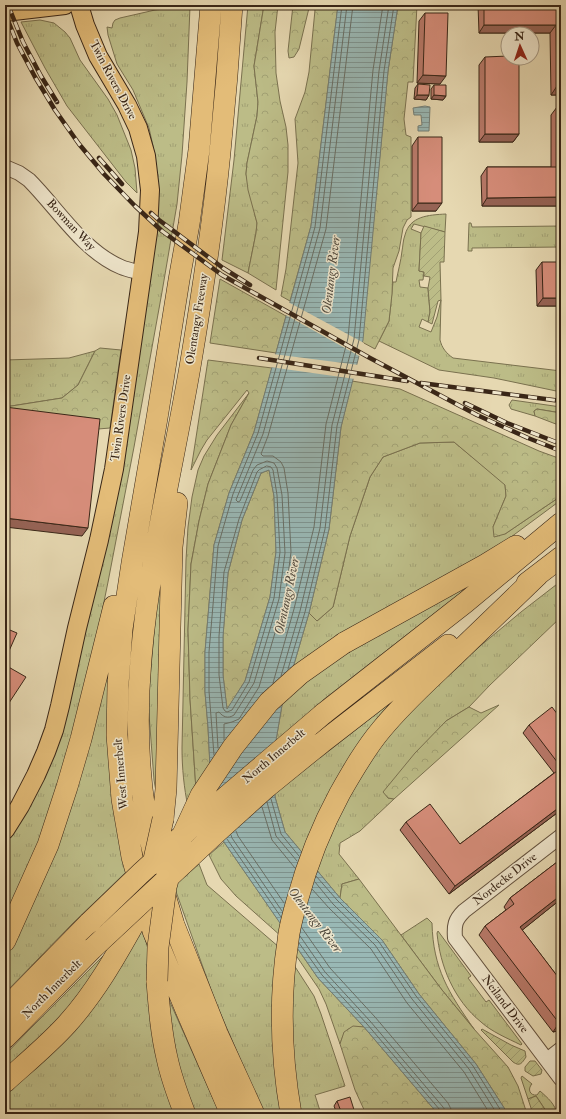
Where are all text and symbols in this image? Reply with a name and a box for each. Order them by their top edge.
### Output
north arrow [500,26,540,66]
text: N [513,30,526,43]
street label: Twin Rivers Drive [86,38,140,122]
street label: Bowman Way [43,196,99,254]
water label: Olentangy River [318,234,344,315]
street label: Olentangy Freeway [182,272,212,366]
street label: Twin Rivers Drive [107,374,135,462]
water label: Olentangy River [271,555,303,636]
street label: North Innerbelt [239,725,309,787]
street label: West Innerbelt [110,738,132,811]
street label: Nordecke Drive [470,849,540,909]
water label: Olentangy River [284,884,346,957]
street label: North Innerbelt [19,956,85,1022]
street label: Neiland Drive [478,972,532,1036]

